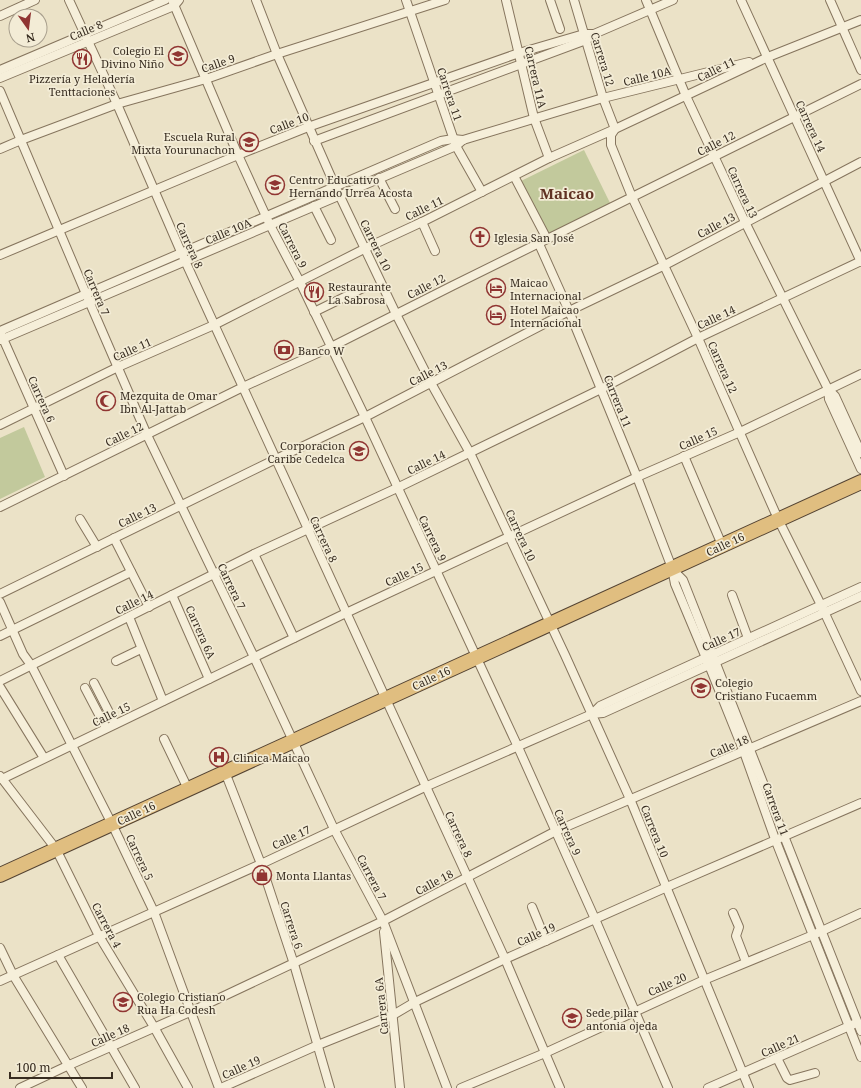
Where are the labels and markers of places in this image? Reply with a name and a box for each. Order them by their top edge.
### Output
place label: Colegio El Divino Niño [101,43,165,71]
school or university icon: Colegio El Divino Niño [167,45,189,67]
restaurant icon: Pizzería y Heladería Tenttaciones [71,48,93,70]
place label: Pizzería y Heladería Tenttaciones [29,71,135,99]
place label: Escuela Rural Mixta Yourunachon [131,129,236,157]
school or university icon: Escuela Rural Mixta Yourunachon [238,131,260,153]
place label: Centro Educativo Hernando Urrea Acosta [289,172,413,200]
school or university icon: Centro Educativo Hernando Urrea Acosta [264,174,286,196]
church icon: Iglesia San José [469,226,491,248]
place label: Iglesia San José [494,230,574,245]
place label: Maicao Internacional [510,275,582,303]
hotel icon: Maicao Internacional [485,277,507,299]
place label: Restaurante La Sabrosa [328,279,391,307]
restaurant icon: Restaurante La Sabrosa [303,281,325,303]
place label: Hotel Maicao Internacional [510,302,582,330]
hotel icon: Hotel Maicao Internacional [485,304,507,326]
bank icon: Banco W [273,339,295,361]
place label: Banco W [298,343,345,358]
place label: Mezquita de Omar Ibn Al-Jattab [120,388,218,416]
mosque icon: Mezquita de Omar Ibn Al-Jattab [95,390,117,412]
place label: Corporacion Caribe Cedelca [268,438,345,466]
school or university icon: Corporacion Caribe Cedelca [348,440,370,462]
place label: Colegio Cristiano Fucaemm [715,675,818,703]
school or university icon: Colegio Cristiano Fucaemm [690,677,712,699]
hospital icon: Clinica Maicao [208,746,230,768]
place label: Clinica Maicao [233,750,310,765]
shop icon: Monta Llantas [251,864,273,886]
place label: Monta Llantas [276,868,351,883]
place label: Colegio Cristiano Rua Ha Codesh [137,989,225,1017]
school or university icon: Colegio Cristiano Rua Ha Codesh [112,991,134,1013]
place label: Sede pilar antonia ojeda [586,1005,658,1033]
school or university icon: Sede pilar antonia ojeda [561,1007,583,1029]

